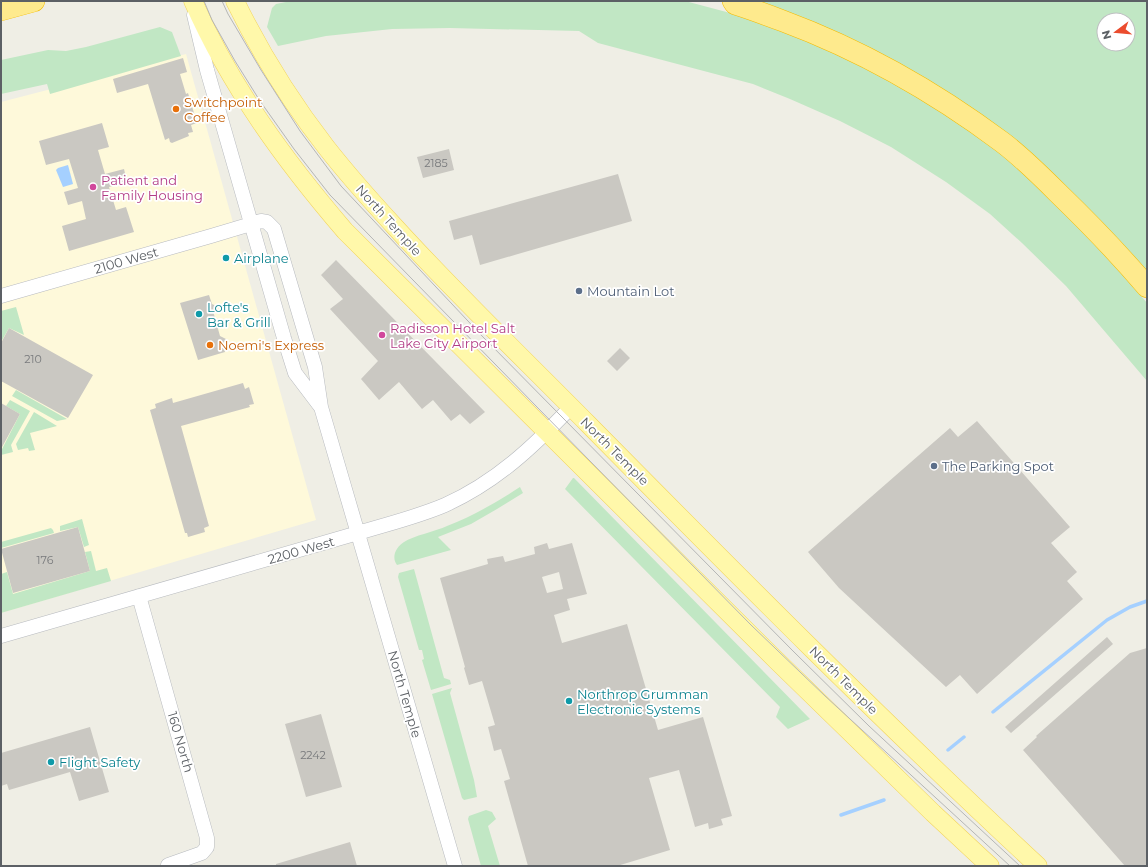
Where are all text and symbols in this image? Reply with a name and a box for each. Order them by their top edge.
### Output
north arrow [1096,12,1136,52]
text: N [1098,29,1114,41]
place label: Switchpoint Coffee [184,94,262,125]
marker: Switchpoint Coffee [171,104,181,114]
house number: 2185 [424,156,448,170]
place label: Patient and Family Housing [101,172,203,203]
street label: North Temple [353,181,425,259]
marker: Patient and Family Housing [88,182,98,192]
street label: 2100 West [92,243,160,277]
place label: Airplane [234,250,289,266]
marker: Airplane [221,253,231,263]
place label: Mountain Lot [587,283,674,299]
marker: Mountain Lot [574,286,584,296]
place label: Lofte's Bar & Grill [207,299,271,330]
marker: Lofte's Bar & Grill [194,309,204,319]
place label: Radisson Hotel Salt Lake City Airport [390,320,515,351]
marker: Radisson Hotel Salt Lake City Airport [377,330,387,340]
place label: Noemi's Express [218,337,324,353]
marker: Noemi's Express [205,340,215,350]
house number: 210 [24,352,42,366]
street label: North Temple [577,413,653,489]
place label: The Parking Spot [942,458,1054,474]
marker: The Parking Spot [929,461,939,471]
street label: 2200 West [266,533,336,567]
house number: 176 [37,553,54,567]
street label: North Temple [806,642,882,718]
street label: North Temple [385,648,425,740]
place label: Northrop Grumman Electronic Systems [577,686,709,717]
marker: Northrop Grumman Electronic Systems [564,696,574,706]
street label: 160 North [165,710,197,774]
house number: 2242 [300,748,326,762]
place label: Flight Safety [59,754,141,770]
marker: Flight Safety [46,757,56,767]

